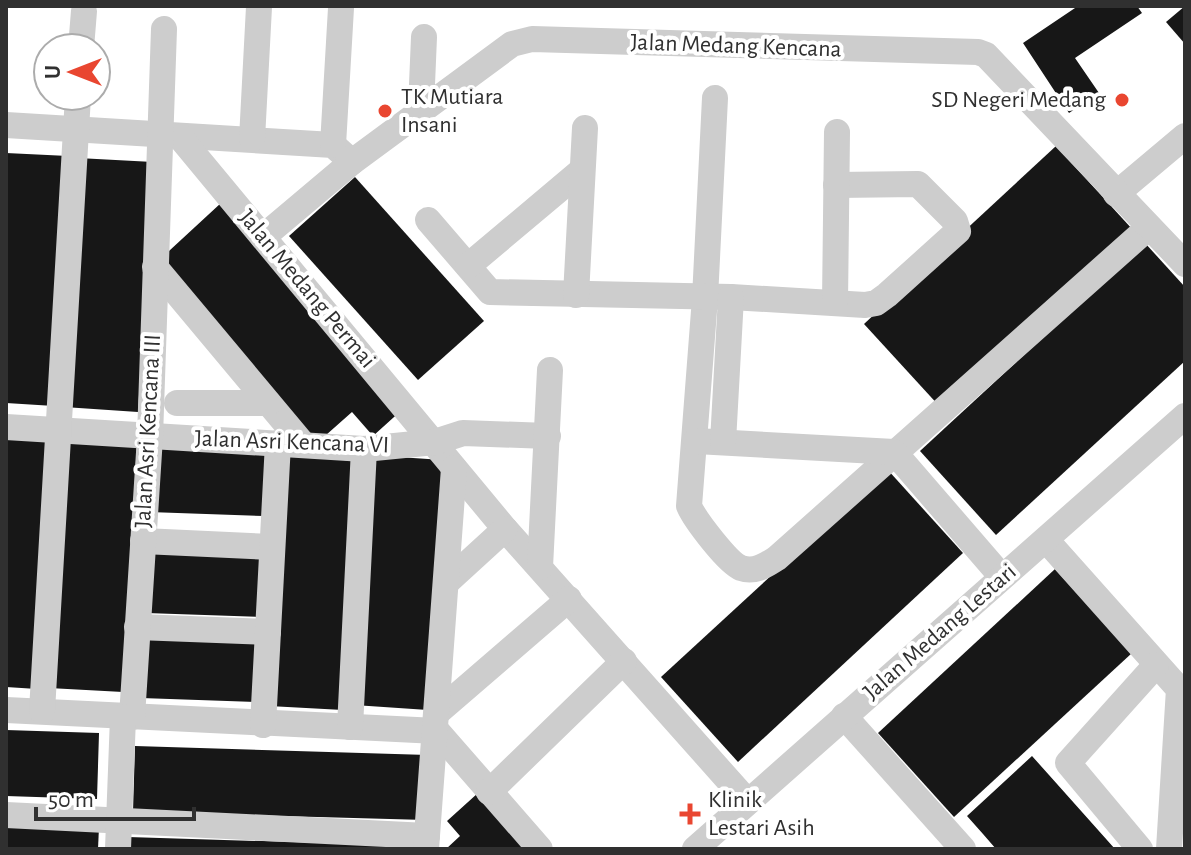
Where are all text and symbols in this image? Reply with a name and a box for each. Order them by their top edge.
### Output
street label: Jalan Medang Kencana [630,30,842,62]
north arrow [32,32,112,112]
text: U [42,65,64,79]
place label: TK Mutiara Insani [401,85,503,137]
place label: SD Negeri Medang [931,88,1106,112]
marker: SD Negeri Medang [1113,91,1131,109]
marker: TK Mutiara Insani [376,102,394,120]
street label: Jalan Medang Permai [234,205,380,373]
street label: Jalan Asri Kencana III [131,333,165,529]
street label: Jalan Asri Kencana VI [194,427,390,457]
street label: Jalan Medang Lestari [859,559,1021,705]
scale bar [36,771,194,821]
text: 50 m [48,788,94,812]
place label: Klinik Lestari Asih [708,788,815,840]
marker: Klinik Lestari Asih [679,803,701,825]

